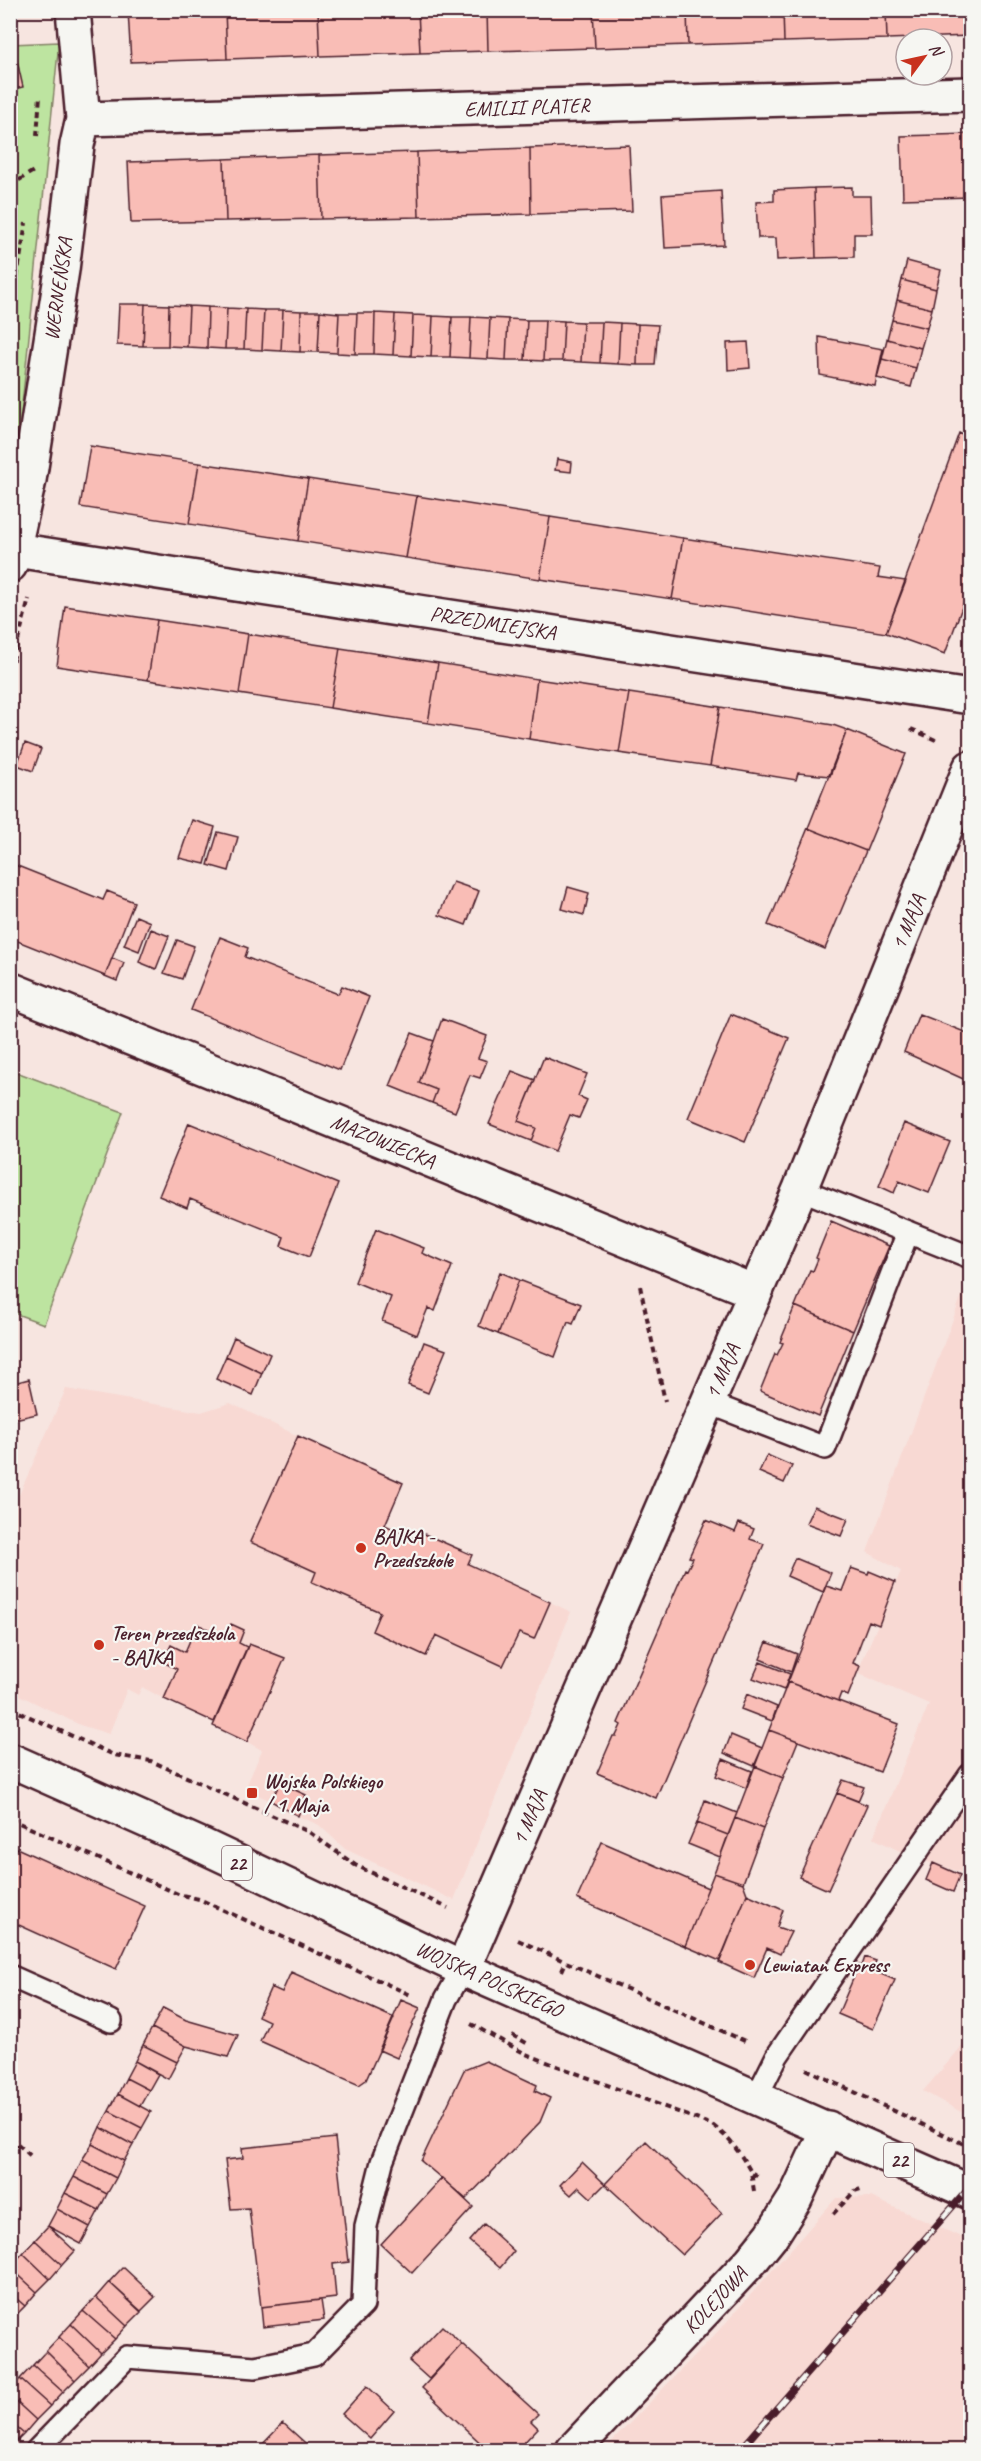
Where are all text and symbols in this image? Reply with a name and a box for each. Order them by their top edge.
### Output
north arrow [894,27,954,87]
text: N [925,40,949,62]
street label: EMILII PLATER [464,92,592,122]
street label: WERNEŃSKA [38,235,78,342]
street label: PRZEDMIEJSKA [428,600,559,646]
street label: 1 MAJA [885,890,931,953]
street label: MAZOWIECKA [327,1108,439,1174]
street label: 1 MAJA [699,1339,745,1402]
place label: BAJKA - Przedszkole [373,1523,455,1573]
marker: BAJKA - Przedszkole [354,1541,368,1555]
place label: Teren przedszkola - BAJKA [111,1620,236,1670]
marker: Teren przedszkola - BAJKA [92,1638,106,1652]
place label: Wojska Polskiego / 1 Maja [264,1768,384,1818]
street label: 1 MAJA [506,1785,552,1848]
marker: Wojska Polskiego / 1 Maja [245,1786,259,1800]
road number: 22 [222,1846,252,1880]
street label: WOJSKA POLSKIEGO [412,1935,569,2024]
place label: Lewiatan Express [762,1952,891,1978]
marker: Lewiatan Express [743,1958,757,1972]
road number: 22 [884,2143,914,2177]
street label: KOLEJOWA [677,2260,754,2339]

